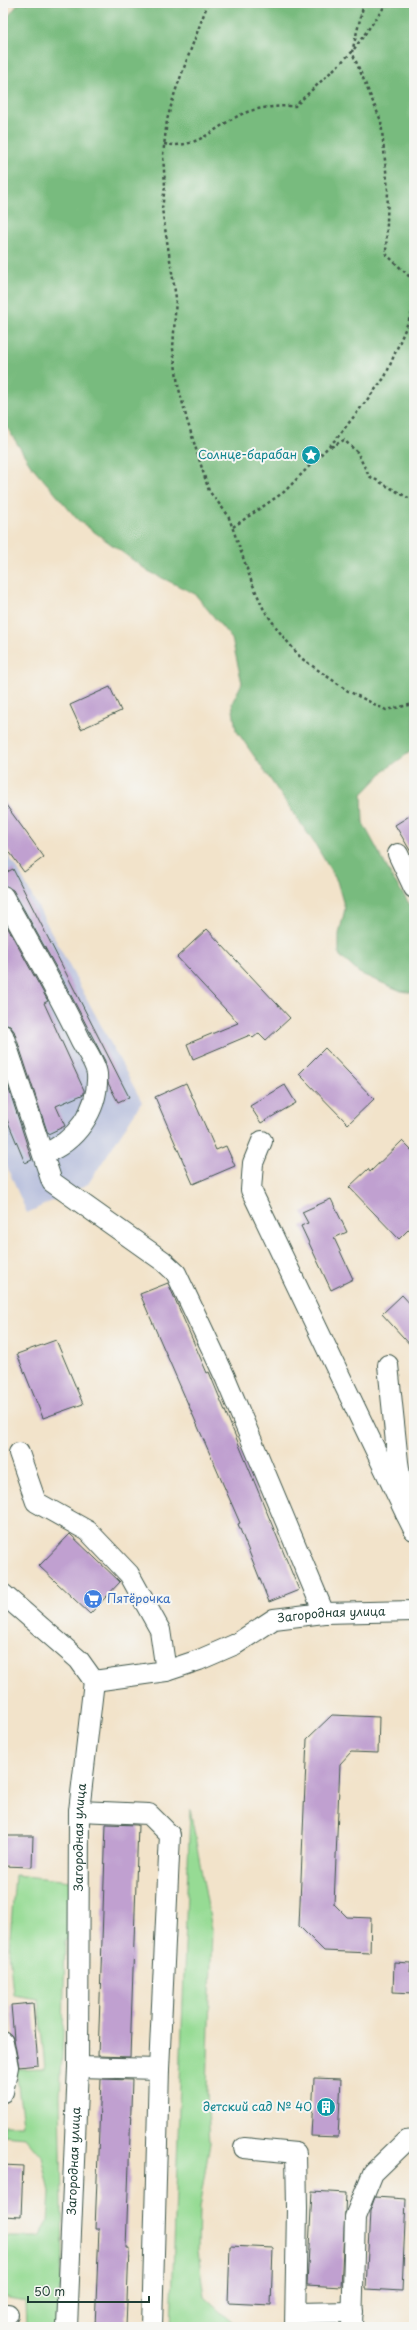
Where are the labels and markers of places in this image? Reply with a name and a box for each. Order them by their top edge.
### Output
place icon: Солнце-барабан [300,444,322,466]
place label: Солнце-барабан [198,445,297,463]
supermarket icon: Пятёрочка [82,1588,104,1610]
place label: Пятёрочка [107,1589,171,1607]
building icon: детский сад № 40 [315,2096,337,2118]
place label: детский сад № 40 [203,2097,312,2115]

